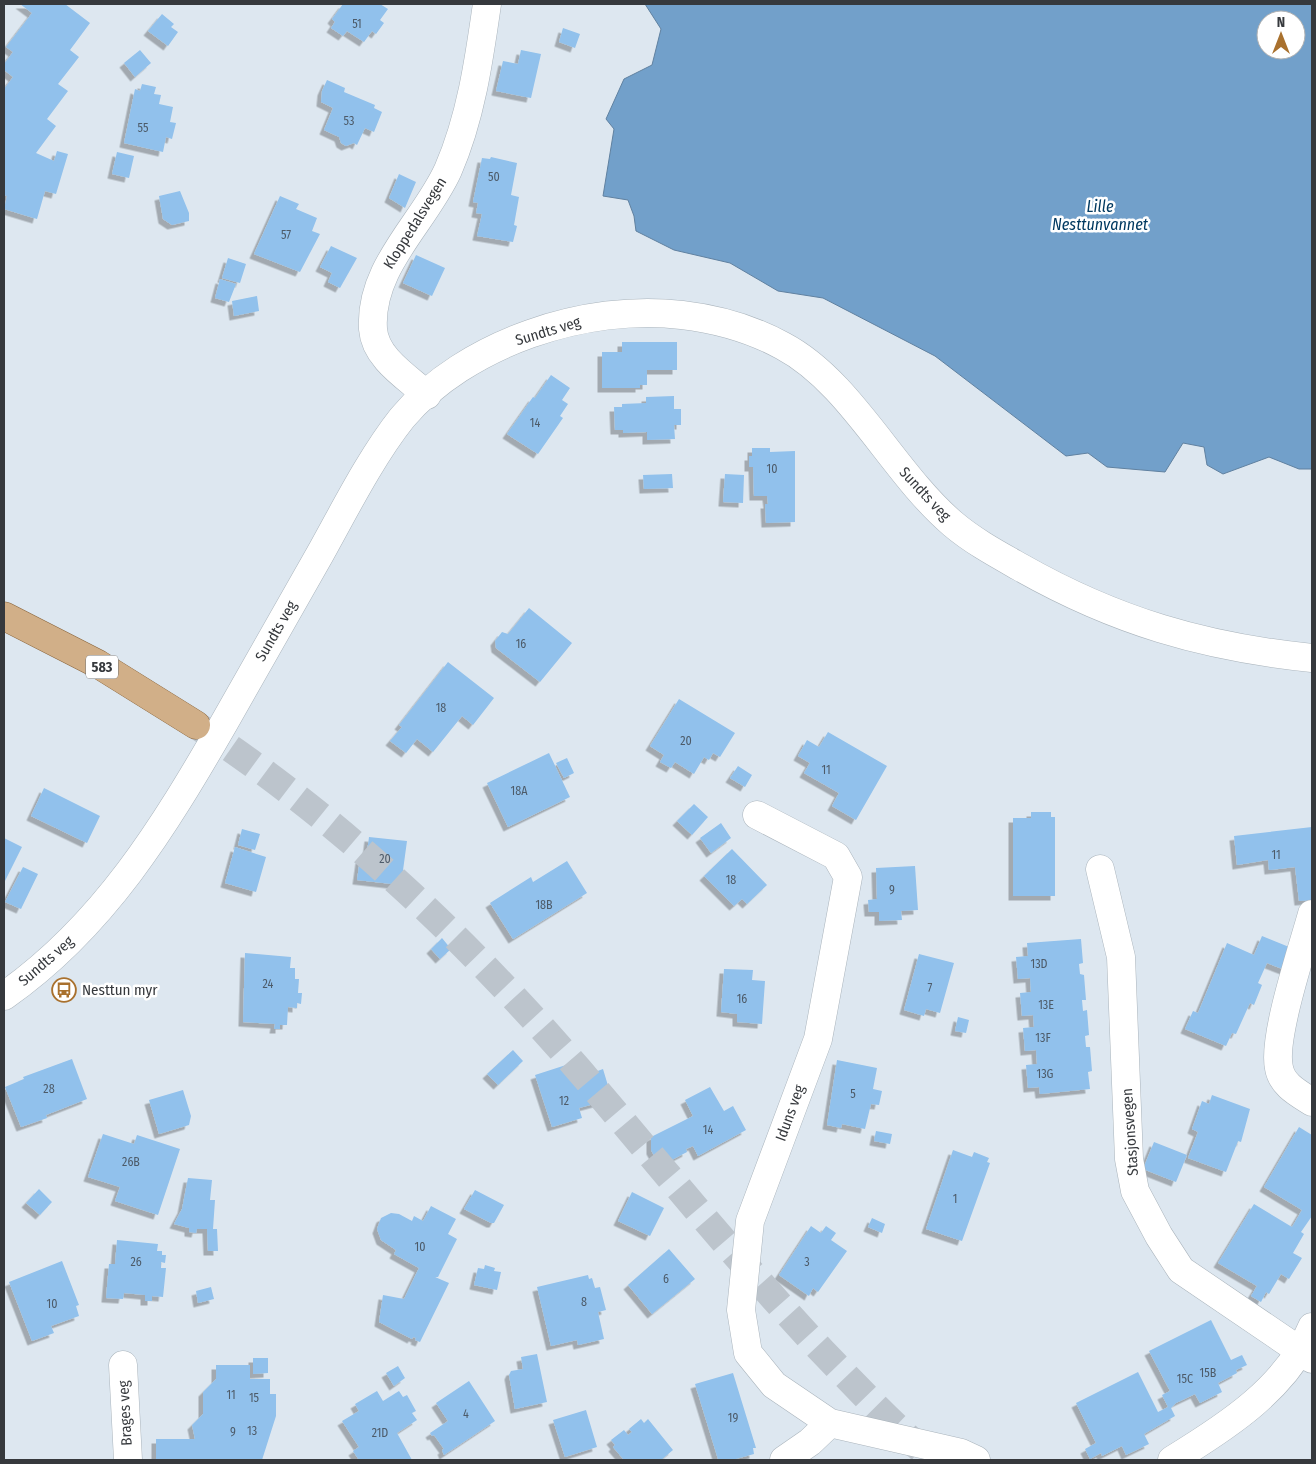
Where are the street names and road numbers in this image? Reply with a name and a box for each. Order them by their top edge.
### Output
street label: Kloppedalsvegen [380,174,450,272]
street label: Sundts veg [513,313,583,349]
street label: Sundts veg [896,463,954,525]
street label: Sundts veg [251,597,301,665]
road number: 583 [86,656,118,679]
street label: Sundts veg [15,932,77,990]
street label: Iduns veg [771,1082,809,1144]
street label: Stasjonsvegen [1118,1088,1142,1176]
street label: Brages veg [114,1380,136,1446]

